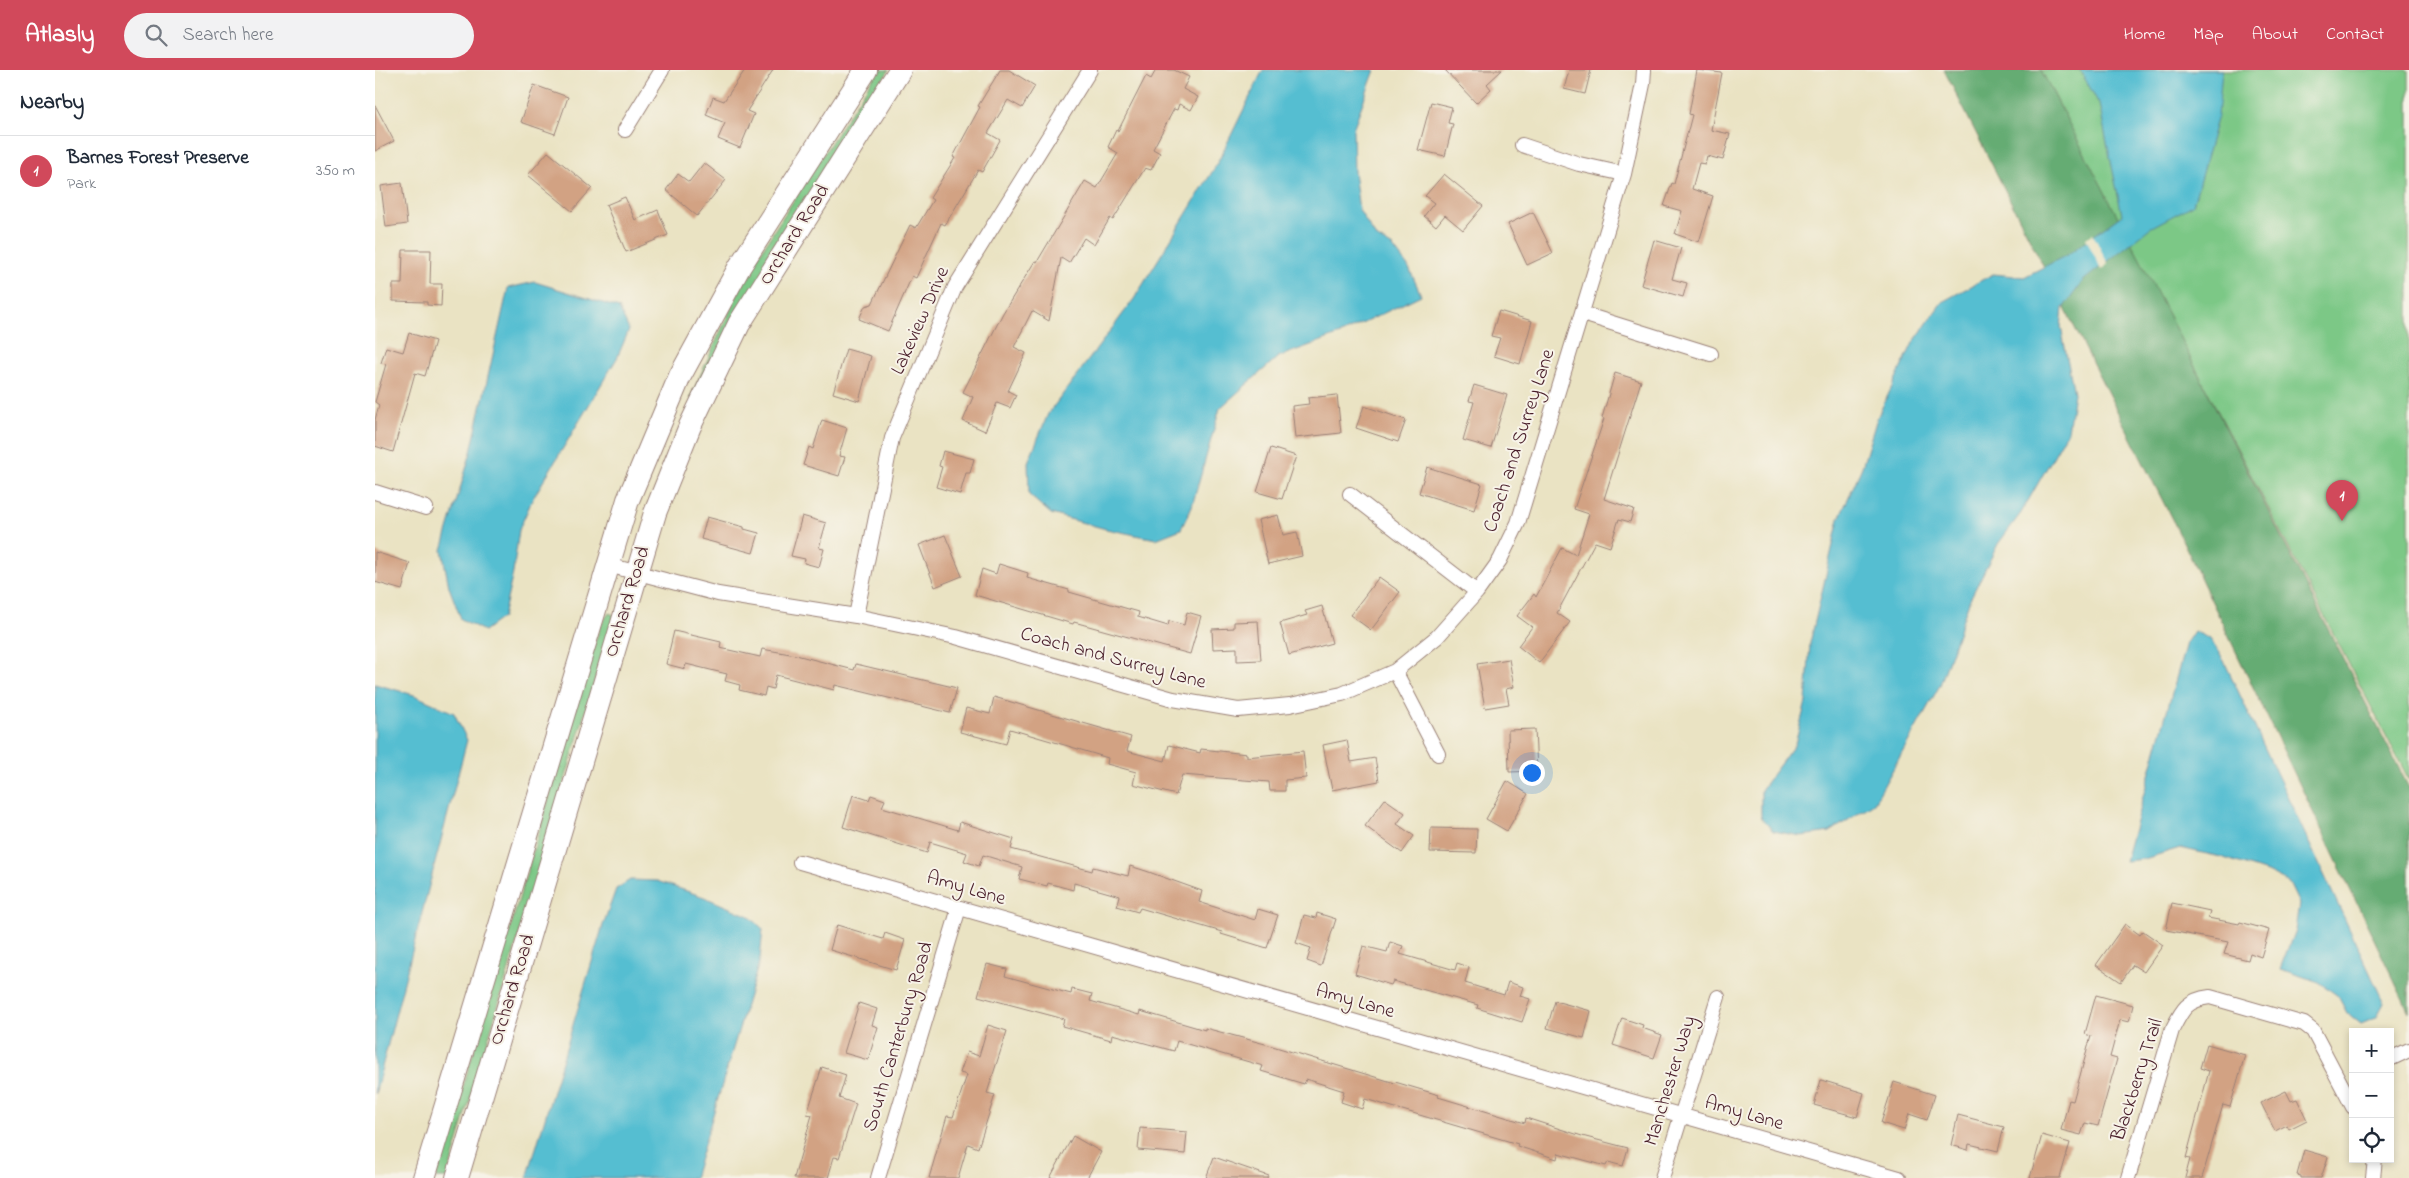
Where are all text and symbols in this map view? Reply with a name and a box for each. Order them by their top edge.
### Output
search box [124,13,474,58]
text: Atlasly [25,18,94,53]
icon: search [142,21,170,49]
text: Search here [182,22,273,49]
text: Home [2124,22,2165,48]
text: Map [2193,22,2224,48]
text: About [2252,22,2298,48]
text: Contact [2326,22,2384,48]
text: Nearby [20,88,84,118]
text: Barnes Forest Preserve [67,145,249,172]
text: 1 [33,159,39,183]
text: 350 m [316,159,355,183]
text: Park [67,172,96,196]
street label: Orchard Road [752,179,838,291]
street label: Lakeview Drive [884,262,958,380]
street label: Coach and Surrey Lane [1477,346,1563,536]
pin: 1 [2326,480,2358,521]
street label: Orchard Road [597,543,659,661]
street label: Coach and Surrey Lane [1017,620,1209,698]
your location [1519,760,1545,786]
street label: Amy Lane [923,864,1009,914]
street label: Orchard Road [482,931,544,1049]
street label: South Canterbury Road [856,939,942,1135]
street label: Amy Lane [1312,977,1398,1027]
street label: Manchester Way [1637,1012,1705,1150]
street label: Blackberry Trail [2104,1015,2171,1146]
map controls [2349,1028,2394,1163]
button: + [2349,1028,2394,1073]
button: − [2349,1073,2394,1118]
street label: Amy Lane [1701,1089,1787,1139]
button: locate [2349,1118,2394,1163]

